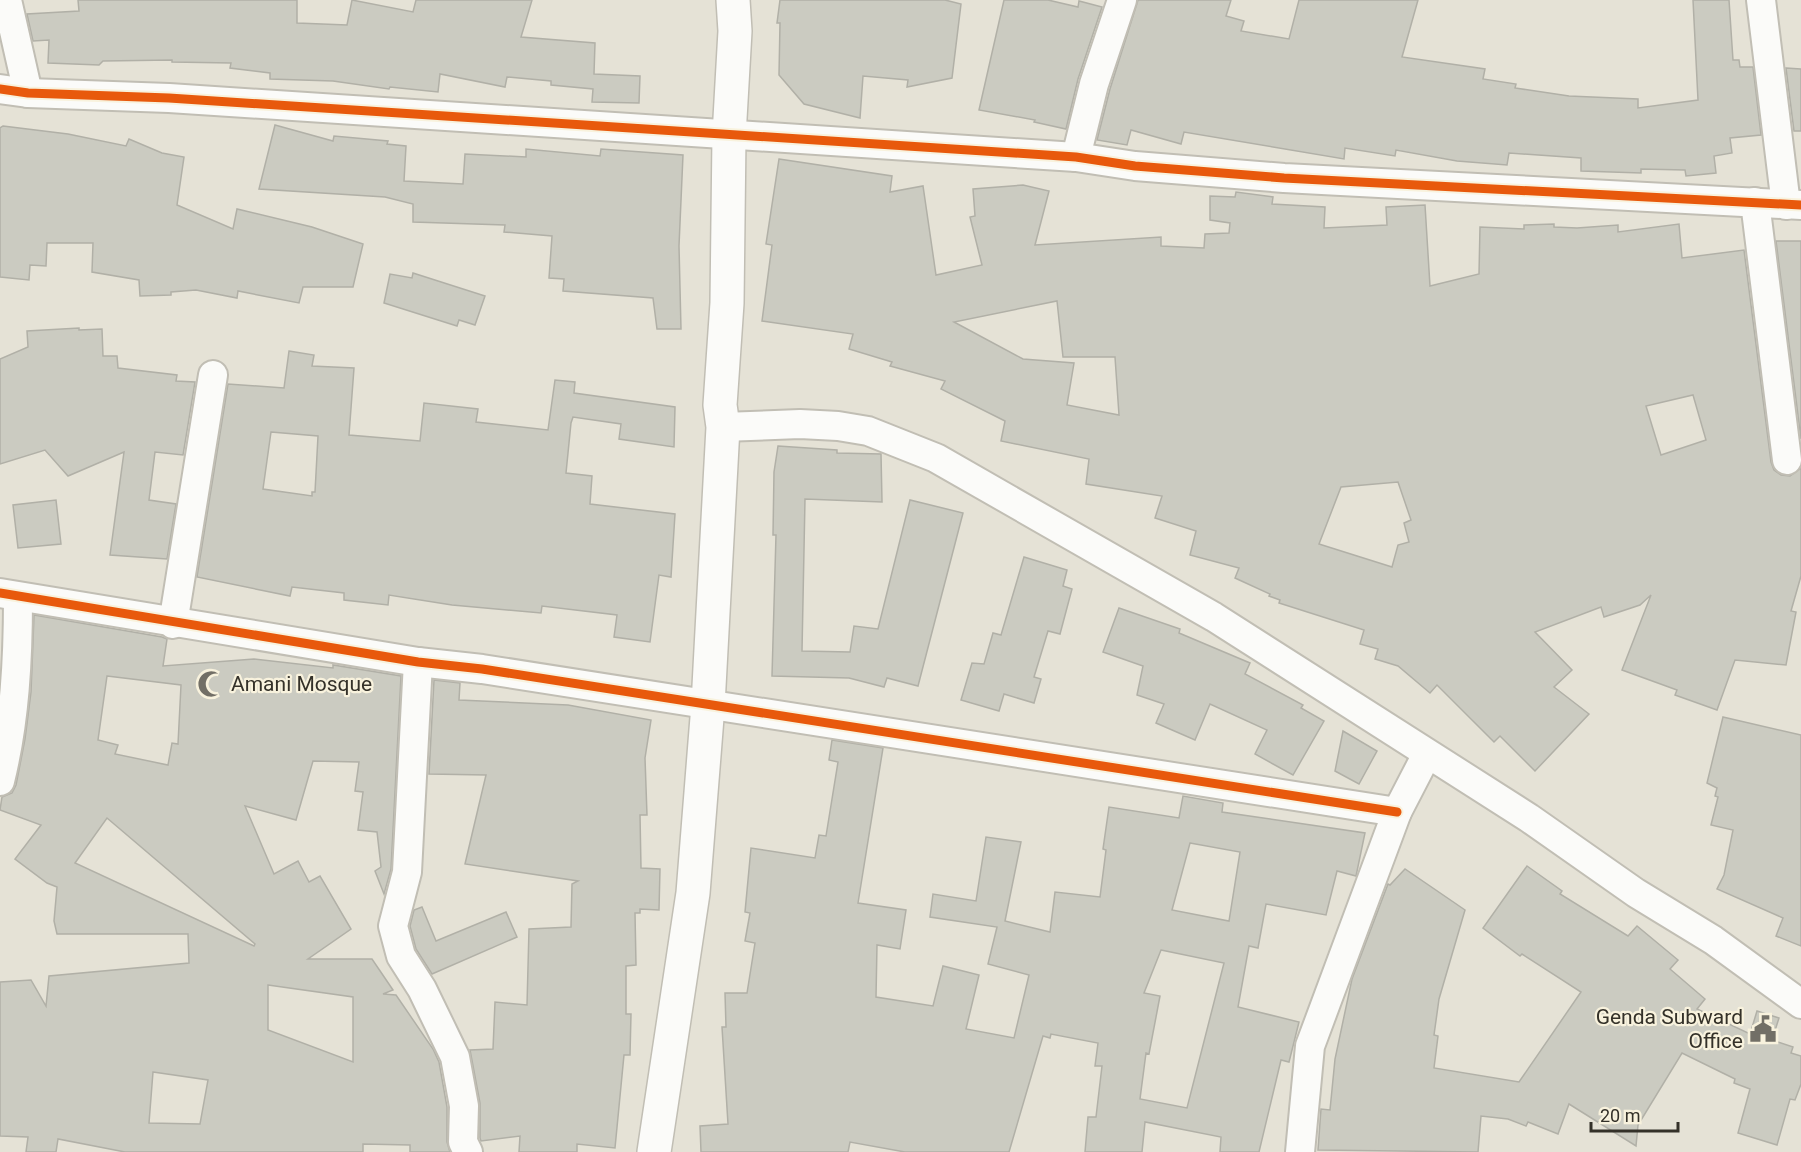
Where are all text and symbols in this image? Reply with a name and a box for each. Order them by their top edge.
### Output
mosque icon: Amani Mosque [196,669,226,699]
place label: Amani Mosque [231,672,372,696]
place label: Genda Subward Office [1596,1005,1743,1053]
public building icon: Genda Subward Office [1748,1014,1778,1044]
scale bar [1591,1095,1678,1133]
text: 20 m [1600,1105,1640,1126]

